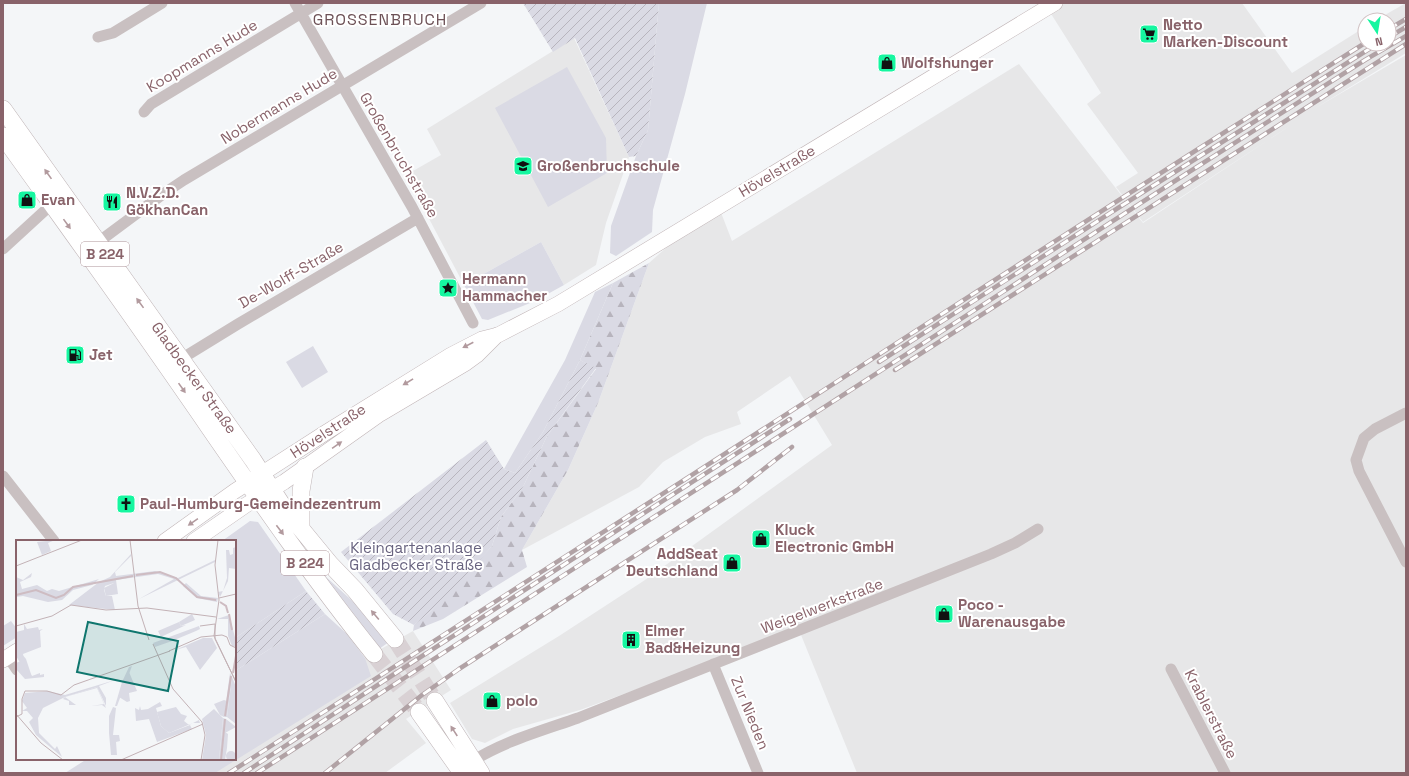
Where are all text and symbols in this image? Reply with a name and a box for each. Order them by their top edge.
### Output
district label: GROSSENBRUCH [313,9,447,30]
north arrow [1357,12,1397,52]
street label: Koopmanns Hude [143,15,261,96]
place label: Netto Marken-Discount [1163,15,1288,51]
supermarket icon: Netto Marken-Discount [1138,23,1160,45]
text: N [1374,34,1384,49]
shop icon: Wolfshunger [876,52,898,74]
place label: Wolfshunger [901,53,994,72]
street label: Nobermanns Hude [217,63,341,148]
street label: Großenbruchstraße [356,89,443,221]
street label: Hövelstraße [735,140,819,201]
school or university icon: Großenbruchschule [512,155,534,177]
place label: Großenbruchschule [537,156,680,175]
one-way arrow [44,169,52,179]
place label: N.V.Z.D. GökhanCan [126,183,208,219]
shop icon: Evan [16,189,38,211]
place label: Evan [41,190,75,209]
restaurant icon: N.V.Z.D. GökhanCan [101,191,123,213]
one-way arrow [62,219,70,229]
street label: De-Wolff-Straße [235,237,347,312]
road number: B 224 [81,242,129,266]
place label: Hermann Hammacher [462,269,547,305]
place icon: Hermann Hammacher [437,277,459,299]
one-way arrow [136,297,144,308]
street label: Gladbecker Straße [147,318,241,437]
one-way arrow [463,342,474,349]
fuel station icon: Jet [64,344,86,366]
place label: Jet [89,345,113,364]
one-way arrow [402,378,414,385]
one-way arrow [178,382,186,393]
street label: Hövelstraße [286,399,369,462]
one-way arrow [331,441,342,449]
church icon: Paul-Humburg-Gemeindezentrum [115,493,137,515]
place label: Paul-Humburg-Gemeindezentrum [140,494,381,513]
one-way arrow [187,518,198,526]
place label: Kluck Electronic GmbH [775,520,894,556]
one-way arrow [276,525,284,535]
shop icon: Kluck Electronic GmbH [750,528,772,550]
park label: Kleingartenanlage Gladbecker Straße [349,538,483,574]
inset map [16,540,236,760]
place label: AddSeat Deutschland [626,544,718,580]
road number: B 224 [281,551,329,575]
shop icon: AddSeat Deutschland [721,552,743,574]
street label: Weigelwerkstraße [758,574,886,638]
place label: Poco - Warenausgabe [958,595,1066,631]
shop icon: Poco - Warenausgabe [933,603,955,625]
one-way arrow [371,609,380,620]
place label: Elmer Bad&Heizung [645,621,740,657]
building icon: Elmer Bad&Heizung [620,629,642,651]
street label: Krablerstraße [1181,666,1242,762]
street label: Zur Nieden [727,673,774,752]
shop icon: polo [481,690,503,712]
place label: polo [506,691,538,710]
one-way arrow [451,725,458,737]

